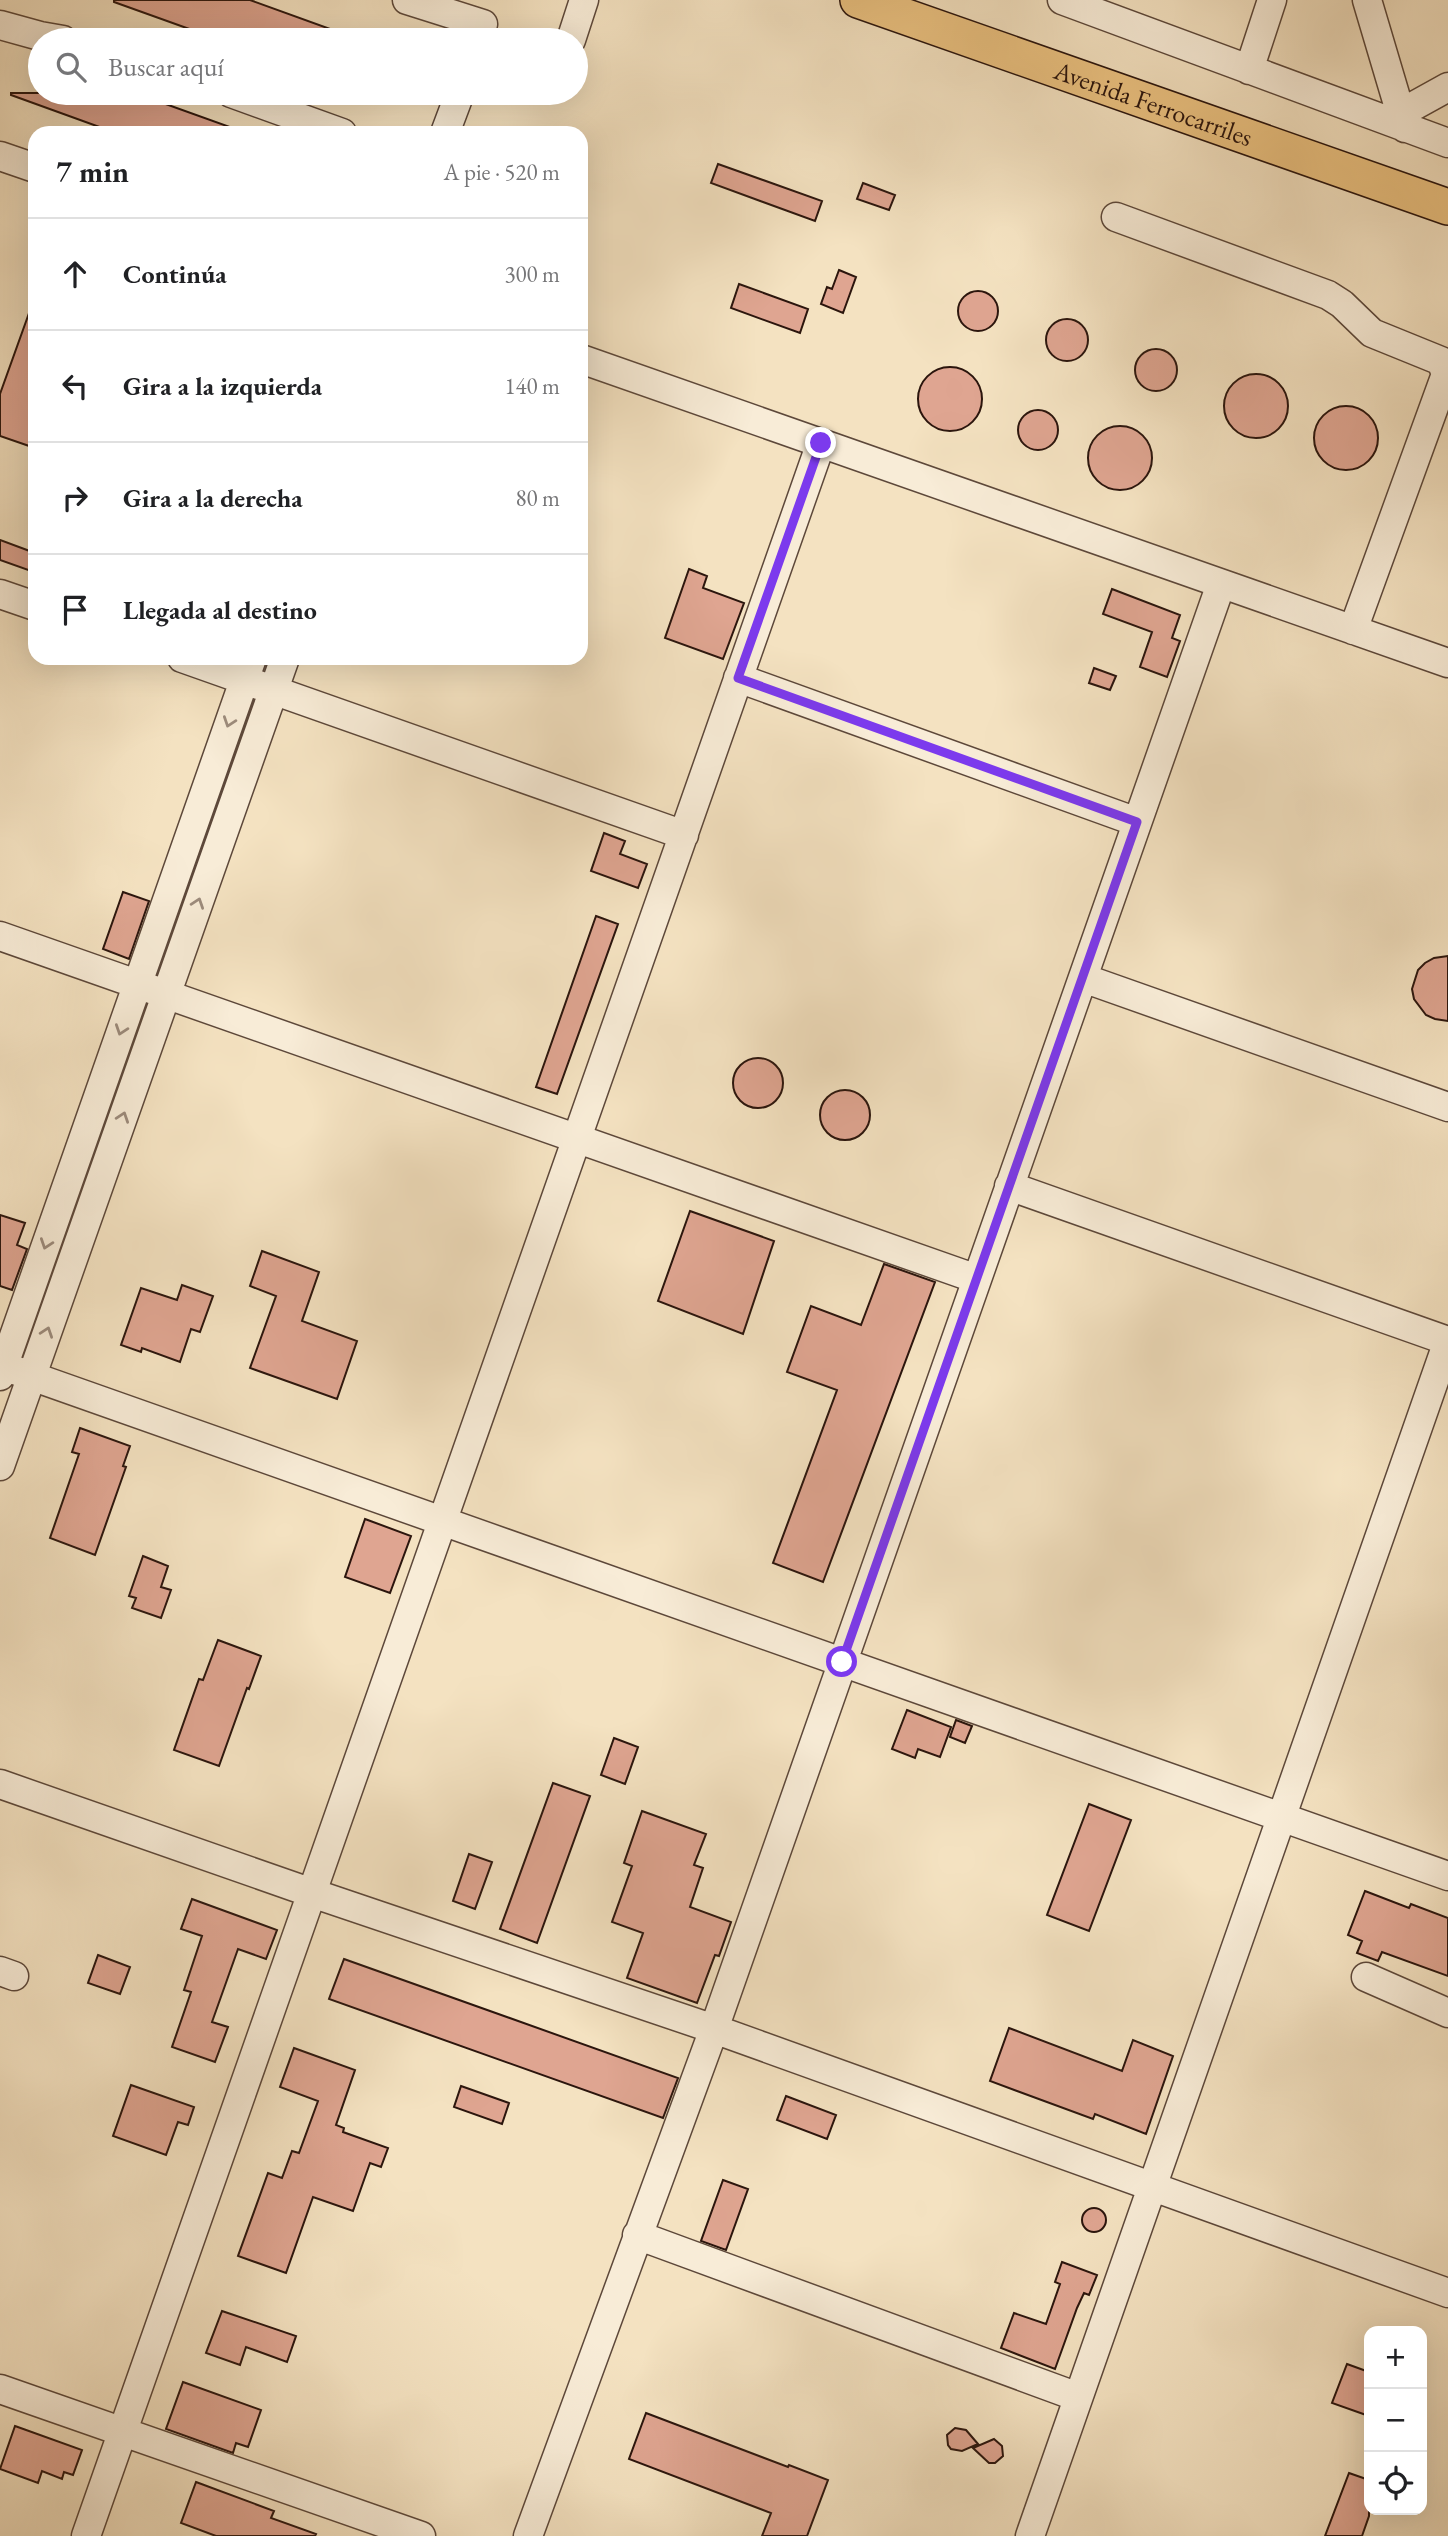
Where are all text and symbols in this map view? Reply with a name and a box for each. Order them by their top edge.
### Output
search box [28,28,588,105]
icon: search [52,48,90,86]
text: Buscar aquí [108,50,224,84]
street label: Avenida Ferrocarriles [1049,53,1257,154]
text: 7 min [56,152,129,191]
text: A pie · 520 m [444,157,560,187]
icon: ahead [56,255,94,293]
text: Continúa [123,257,227,291]
text: 300 m [504,259,560,289]
icon: left [56,367,94,405]
text: Gira a la izquierda [123,369,322,403]
text: 140 m [504,371,560,401]
route end [805,427,836,458]
icon: right [56,479,94,517]
text: Gira a la derecha [123,481,303,515]
text: 80 m [515,483,560,513]
icon: arrive [56,591,94,629]
text: Llegada al destino [123,593,317,627]
one-way arrow [223,716,237,728]
one-way arrow [190,897,204,909]
one-way arrow [115,1023,129,1035]
one-way arrow [115,1112,129,1124]
one-way arrow [40,1238,54,1250]
one-way arrow [39,1326,53,1339]
route start [826,1646,857,1677]
map controls [1364,2326,1427,2515]
button: + [1364,2326,1427,2389]
button: − [1364,2389,1427,2452]
button: locate [1364,2452,1427,2515]

